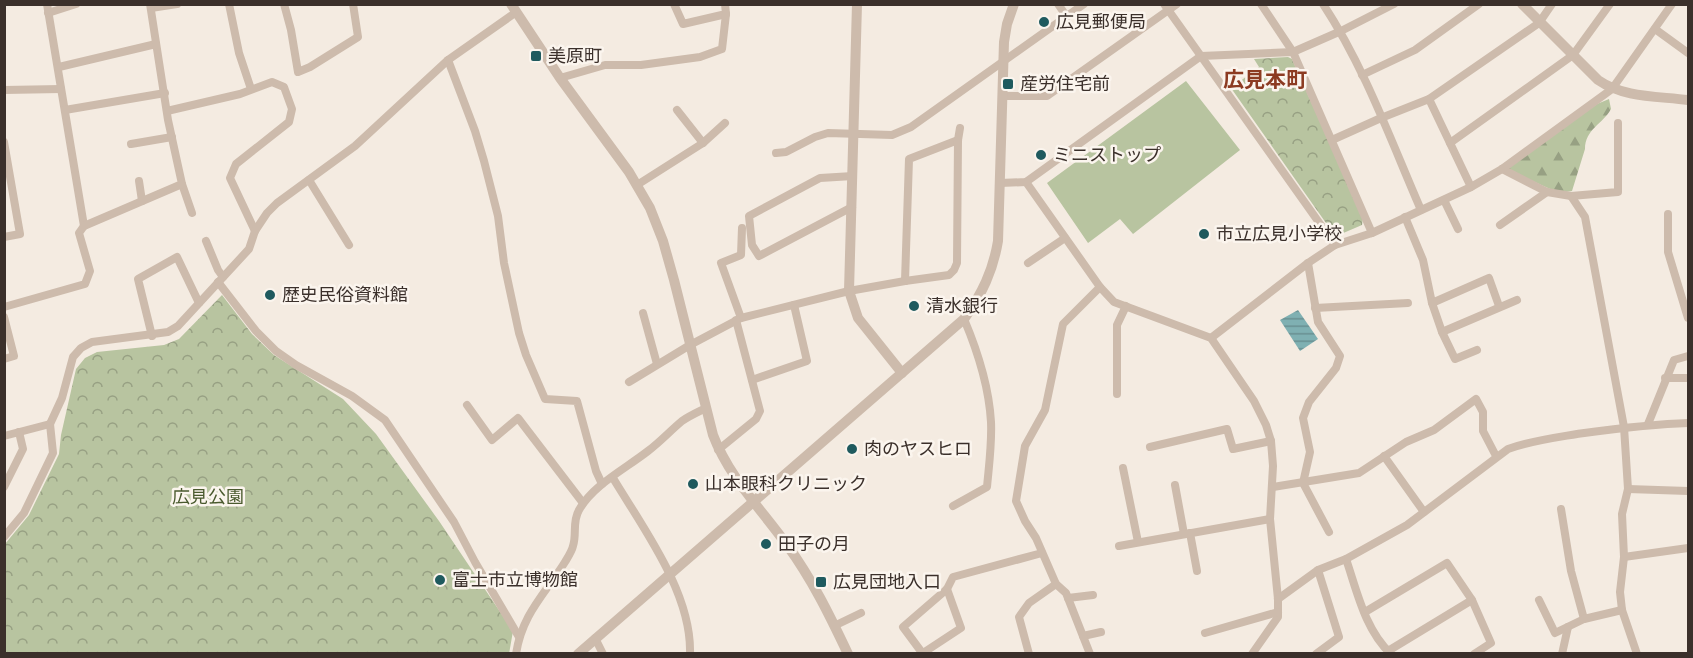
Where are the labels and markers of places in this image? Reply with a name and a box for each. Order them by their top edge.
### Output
place label: 広見郵便局 [1056,11,1146,33]
marker: 広見郵便局 [1037,15,1051,29]
place label: 美原町 [548,45,602,67]
marker: 美原町 [529,49,543,63]
place label: 産労住宅前 [1020,73,1110,95]
marker: 産労住宅前 [1001,77,1015,91]
place label: ミニストップ [1053,144,1161,166]
marker: ミニストップ [1034,148,1048,162]
place label: 市立広見小学校 [1216,223,1342,245]
marker: 市立広見小学校 [1197,227,1211,241]
place label: 歴史民俗資料館 [282,284,408,306]
marker: 歴史民俗資料館 [263,288,277,302]
place label: 清水銀行 [926,295,998,317]
marker: 清水銀行 [907,299,921,313]
place label: 肉のヤスヒロ [864,438,972,460]
marker: 肉のヤスヒロ [845,442,859,456]
place label: 山本眼科クリニック [705,473,867,495]
marker: 山本眼科クリニック [686,477,700,491]
place label: 田子の月 [778,533,850,555]
marker: 田子の月 [759,537,773,551]
place label: 富士市立博物館 [452,569,578,591]
place label: 広見団地入口 [833,571,941,593]
marker: 富士市立博物館 [433,573,447,587]
marker: 広見団地入口 [814,575,828,589]

